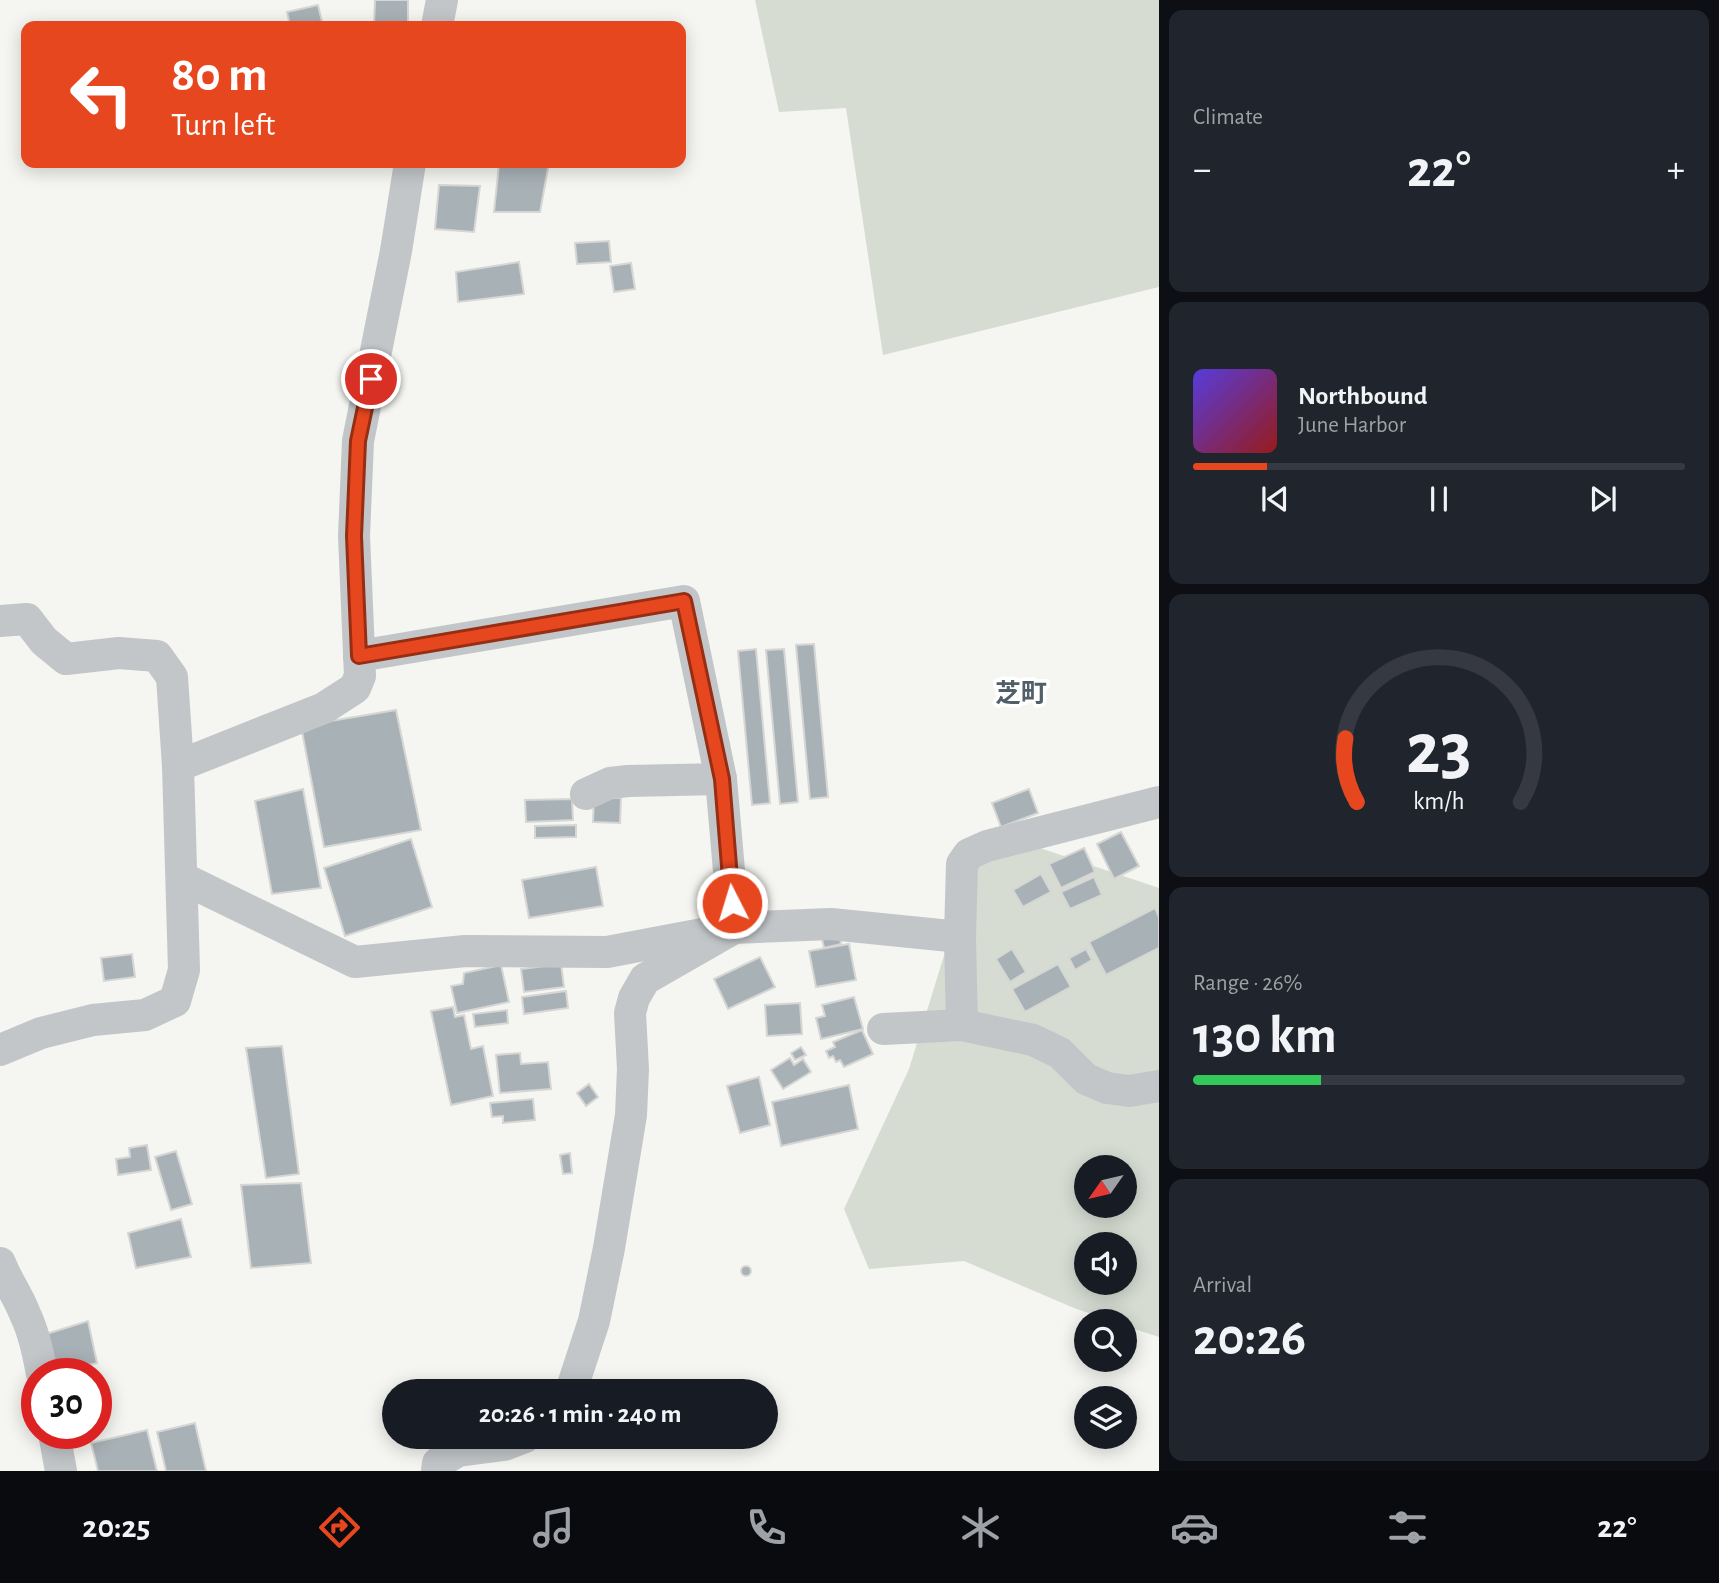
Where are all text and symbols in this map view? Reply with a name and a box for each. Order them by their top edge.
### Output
icon: left [56,49,147,140]
text: 80 m [171,51,268,100]
text: Climate [1193,106,1263,129]
text: Turn left [171,109,275,141]
text: 22° [1407,144,1471,196]
text: − [1193,151,1211,189]
text: + [1667,151,1685,189]
pin [341,349,401,409]
icon: arrive [352,360,390,398]
text: Northbound [1298,383,1427,409]
text: June Harbor [1298,414,1406,437]
icon: previous [1256,480,1294,518]
icon: pause [1420,480,1458,518]
icon: next [1584,480,1622,518]
district label: 芝町 [995,679,1047,707]
text: 23 [1406,714,1472,787]
text: km/h [1413,788,1465,813]
position arrow [695,866,769,940]
text: Range · 26% [1193,972,1302,995]
text: 130 km [1193,1010,1337,1062]
north arrow [1074,1155,1138,1218]
map controls [1074,1155,1137,1449]
button: sound [1074,1232,1137,1295]
text: Arrival [1193,1274,1252,1297]
button: search [1074,1309,1137,1372]
text: 20:26 [1193,1312,1306,1364]
speed limit sign: 30 [21,1358,112,1449]
button: layers [1074,1386,1137,1449]
text: 20:26 · 1 min · 240 m [479,1401,681,1427]
icon: directions [315,1503,364,1552]
icon: music [529,1503,578,1552]
icon: phone [742,1503,791,1552]
icon: climate [956,1503,1005,1552]
icon: car [1170,1503,1219,1552]
icon: filters [1383,1503,1432,1552]
text: 20:25 [82,1511,150,1543]
text: 22° [1597,1511,1637,1543]

